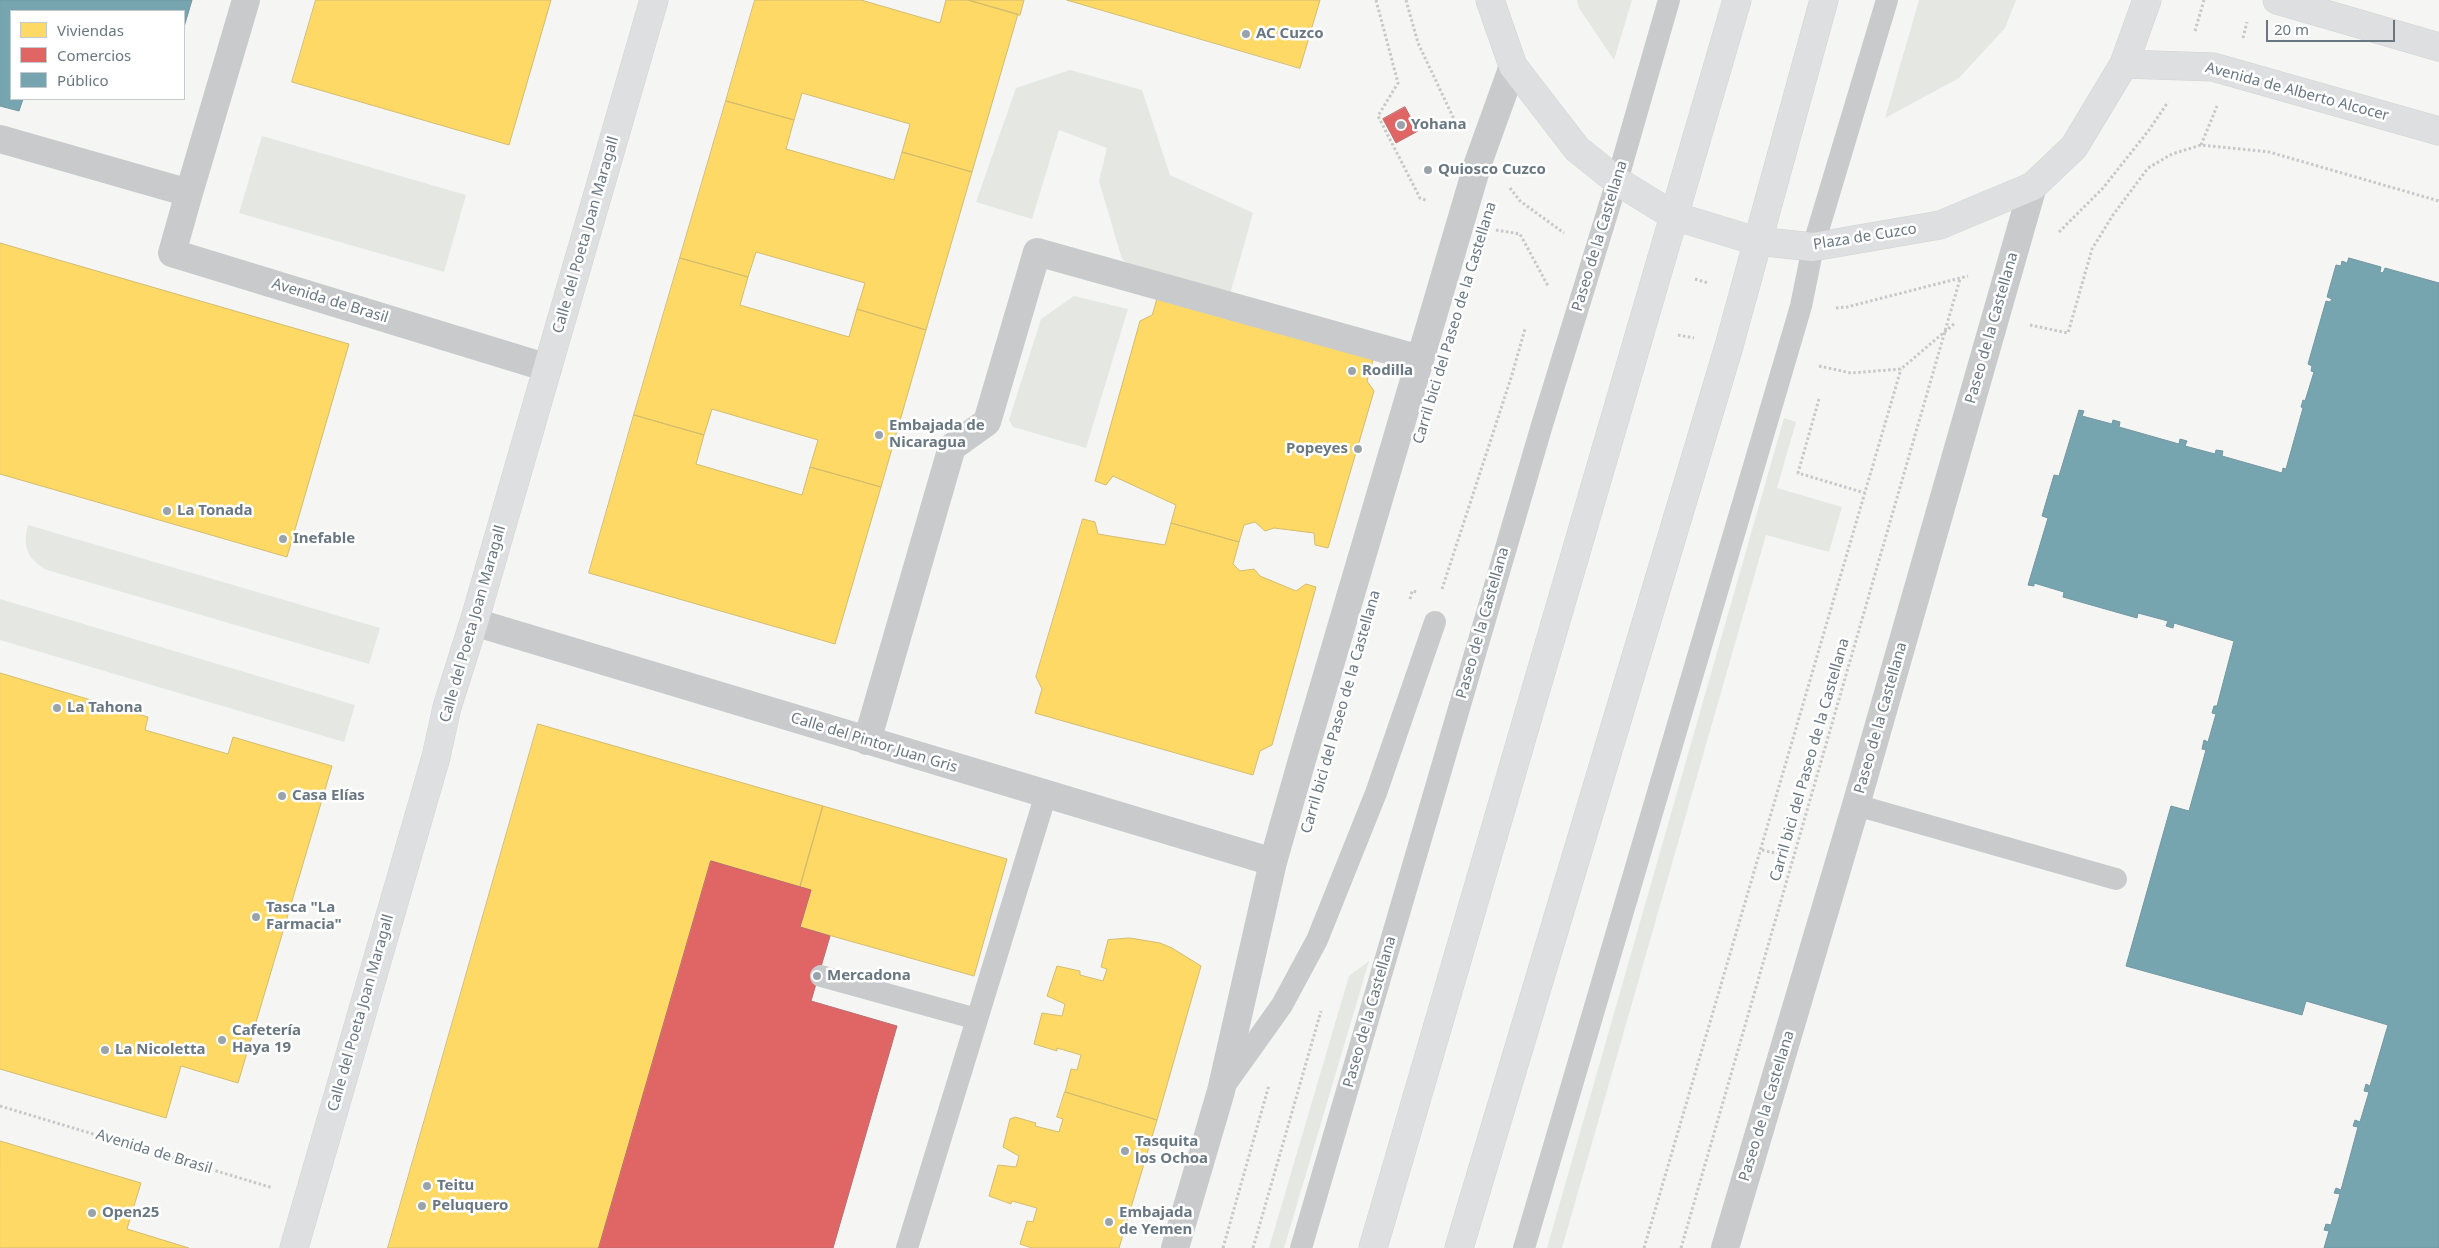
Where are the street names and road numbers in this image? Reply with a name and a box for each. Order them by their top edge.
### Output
street label: Avenida de Alberto Alcocer [2203,59,2391,125]
street label: Calle del Poeta Joan Maragall [549,134,623,336]
street label: Paseo de la Castellana [1568,158,1632,314]
street label: Carril bici del Paseo de la Castellana [1410,200,1500,446]
street label: Plaza de Cuzco [1812,220,1918,254]
street label: Paseo de la Castellana [1962,250,2022,406]
street label: Avenida de Brasil [270,275,390,327]
street label: Calle del Poeta Joan Maragall [436,523,510,725]
street label: Paseo de la Castellana [1453,545,1513,701]
street label: Carril bici del Paseo de la Castellana [1298,588,1384,836]
street label: Carril bici del Paseo de la Castellana [1767,636,1853,884]
street label: Paseo de la Castellana [1851,640,1911,796]
street label: Calle del Pintor Juan Gris [788,709,960,777]
street label: Calle del Poeta Joan Maragall [324,912,398,1114]
street label: Paseo de la Castellana [1340,934,1400,1090]
street label: Paseo de la Castellana [1735,1028,1799,1184]
street label: Avenida de Brasil [94,1126,214,1178]

